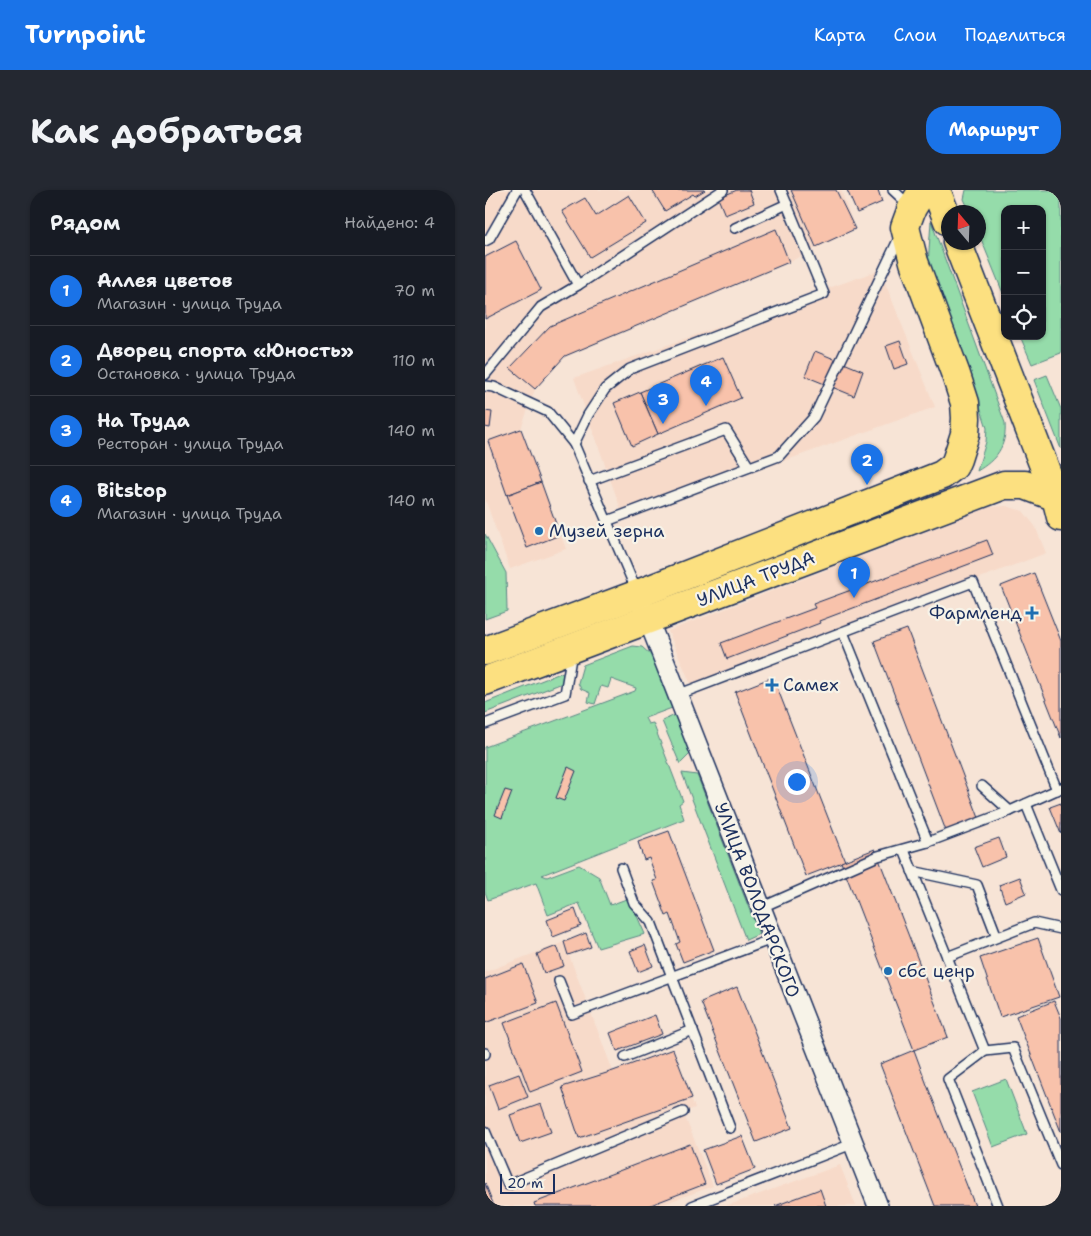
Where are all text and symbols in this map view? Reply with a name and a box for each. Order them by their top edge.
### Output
text: Turnpoint [25,19,146,51]
text: Карта [814,23,865,47]
text: Слои [893,23,937,47]
text: Поделиться [965,23,1066,47]
button: Маршрут [926,106,1061,154]
text: Как добраться [30,107,303,154]
north arrow [941,205,986,250]
map controls [1001,205,1046,340]
button: + [1001,205,1046,250]
text: Рядом [50,209,120,237]
text: Найдено: 4 [344,212,435,233]
button: − [1001,250,1046,295]
text: Аллея цветов [97,268,232,293]
text: 1 [62,280,70,301]
text: 70 m [394,280,435,301]
text: Магазин · улица Труда [97,293,282,314]
button: locate [1001,295,1046,340]
text: Дворец спорта «Юность» [97,338,354,363]
text: 2 [60,350,72,371]
text: 110 m [392,350,435,371]
text: Остановка · улица Труда [97,363,295,384]
pin: 4 [690,365,722,406]
pin: 3 [647,383,679,424]
text: На Труда [97,408,190,433]
text: 3 [60,420,72,441]
text: 140 m [388,420,435,441]
text: Ресторан · улица Труда [97,433,284,454]
pin: 2 [851,444,883,485]
text: Bitstop [97,478,167,503]
text: 4 [60,490,72,511]
text: 140 m [388,490,435,511]
text: Магазин · улица Труда [97,503,282,524]
place label: Музей зерна [549,519,664,543]
marker: Музей зерна [533,525,545,537]
street label: УЛИЦА ТРУДА [694,545,818,613]
pin: 1 [838,557,870,598]
place label: Фармленд [929,601,1023,625]
marker: Фармленд [1026,607,1038,619]
place label: Самех [783,673,839,697]
marker: Самех [765,678,779,692]
your location [784,769,810,795]
street label: УЛИЦА ВОЛОДАРСКОГО [709,799,805,1001]
place label: сбс ценр [898,959,975,983]
marker: сбс ценр [882,965,894,977]
scale bar [500,1171,555,1194]
text: 20 m [507,1174,543,1192]

